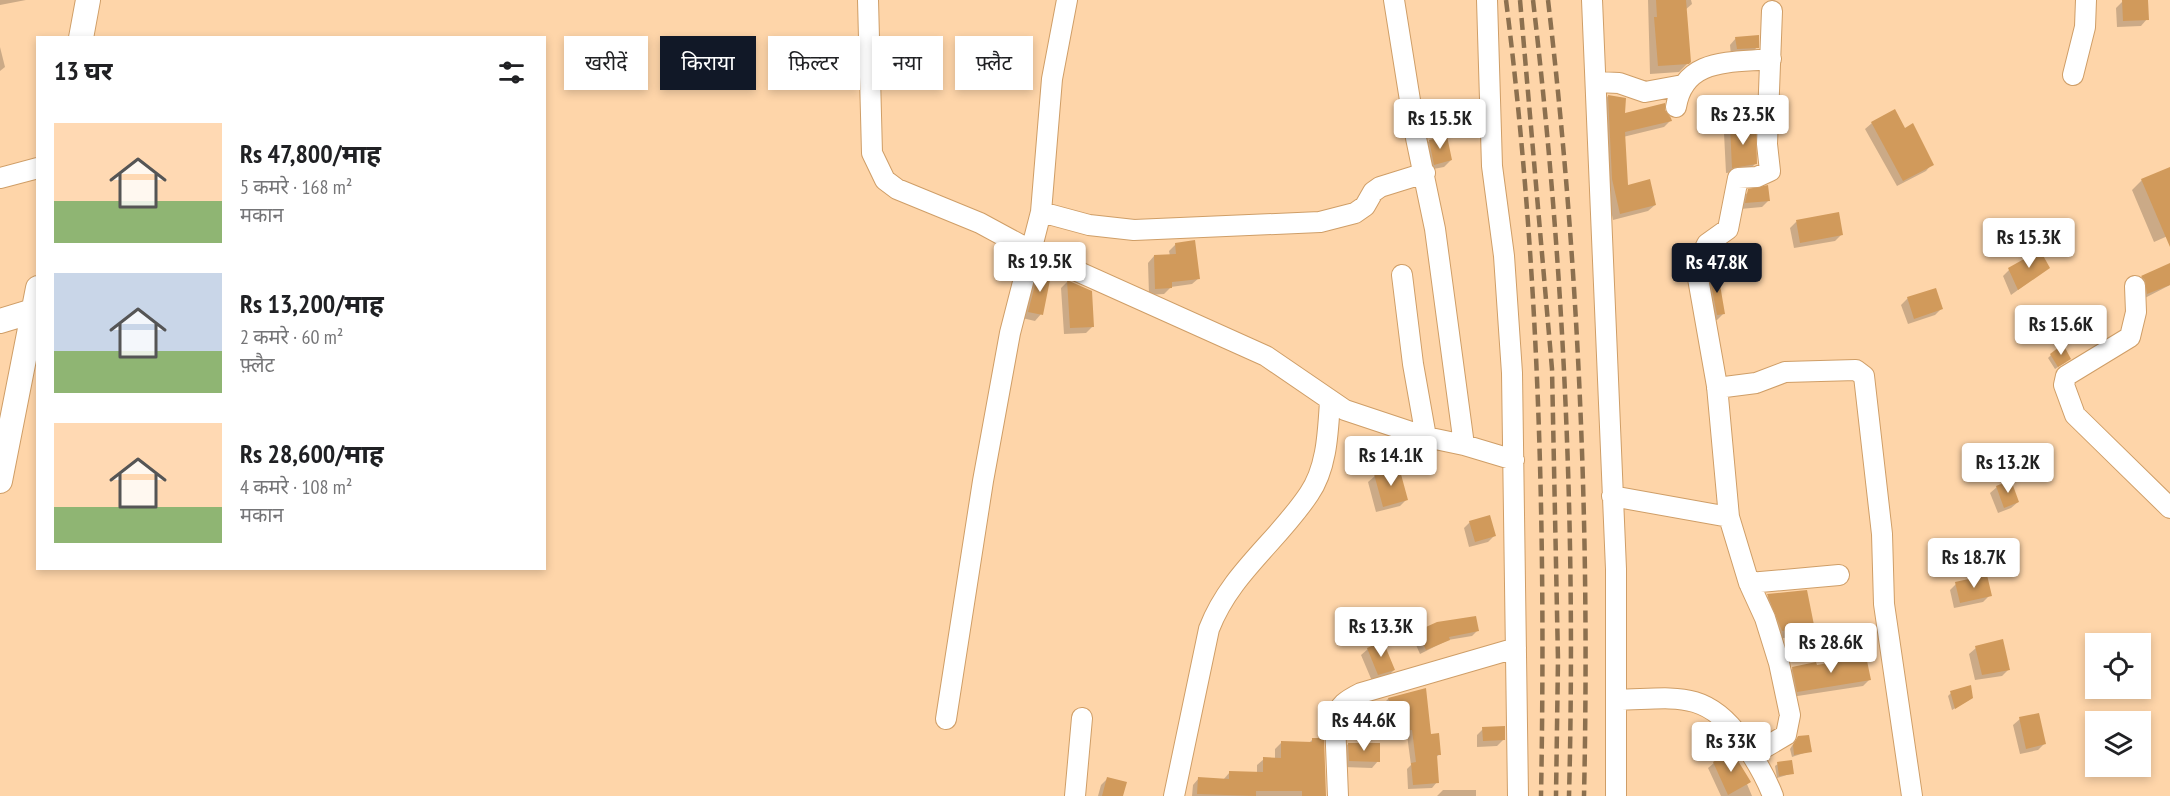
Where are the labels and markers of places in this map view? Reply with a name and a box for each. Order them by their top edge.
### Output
pin: Rs 23.5K [1681,95,1805,146]
pin: Rs 15.5K [1378,99,1502,150]
pin: Rs 15.3K [1967,218,2091,269]
pin: Rs 19.5K [978,242,1102,293]
pin: Rs 47.8K [1655,243,1779,294]
pin: Rs 15.6K [1999,305,2123,356]
pin: Rs 14.1K [1329,436,1453,487]
pin: Rs 13.2K [1946,443,2070,494]
pin: Rs 18.7K [1912,538,2036,589]
pin: Rs 13.3K [1319,607,1443,658]
pin: Rs 28.6K [1769,623,1893,674]
pin: Rs 44.6K [1302,701,1426,752]
pin: Rs 33K [1682,722,1780,773]

